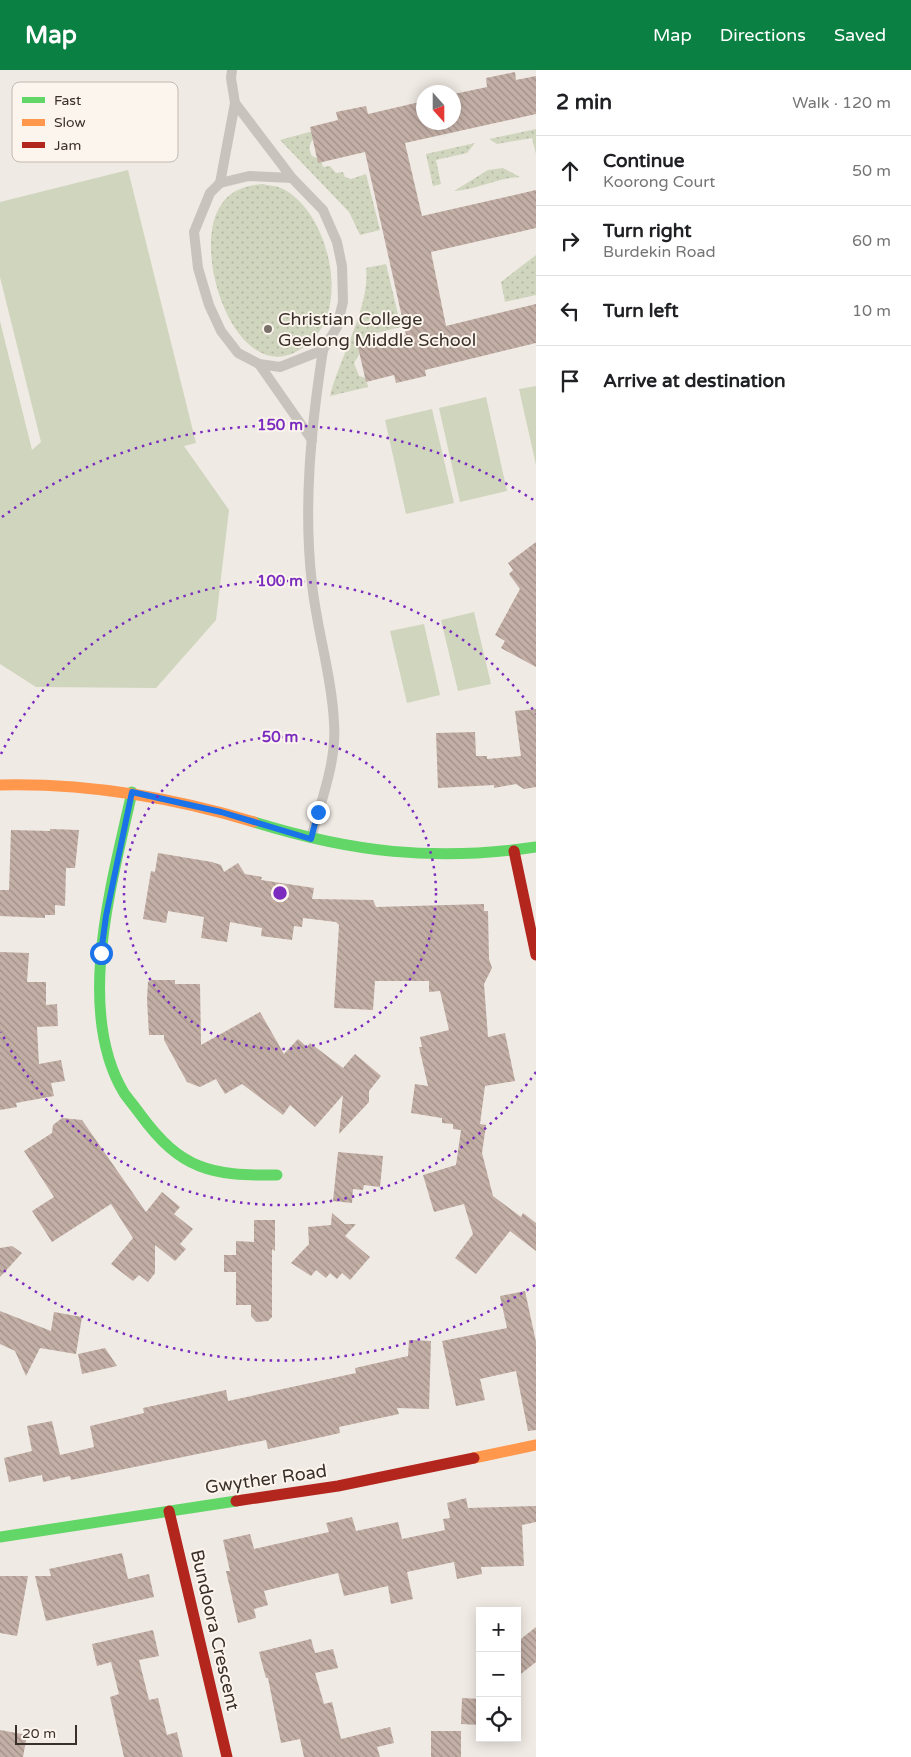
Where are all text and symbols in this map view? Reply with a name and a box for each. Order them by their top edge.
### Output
text: Map [25,21,77,50]
text: Map [653,24,692,46]
text: Directions [720,24,806,46]
text: Saved [834,24,886,46]
legend [12,82,178,162]
north arrow [416,85,461,130]
text: 2 min [556,90,612,115]
text: Fast [54,92,82,109]
text: Walk · 120 m [792,93,891,113]
text: Slow [54,114,86,131]
text: Jam [54,137,81,154]
text: Continue [603,150,685,172]
icon: ahead [556,157,584,185]
text: 50 m [852,161,891,181]
text: Koorong Court [603,172,715,192]
text: Turn right [603,220,691,242]
icon: right [556,227,584,255]
text: 60 m [852,231,891,251]
text: Burdekin Road [603,242,716,262]
icon: left [556,297,584,325]
text: Turn left [603,300,679,322]
text: 10 m [852,301,891,321]
place label: Christian College Geelong Middle School [278,308,476,351]
marker: Christian College Geelong Middle School [262,323,274,335]
icon: arrive [556,367,584,395]
text: Arrive at destination [603,370,786,392]
text: 150 m [257,416,303,434]
text: 100 m [257,572,303,590]
text: 50 m [262,728,298,746]
route end [307,801,330,824]
centre of rings [271,884,289,902]
route start [90,942,113,965]
street label: Gwyther Road [204,1460,328,1498]
street label: Bundoora Crescent [186,1547,244,1713]
map controls [476,1607,521,1742]
button: + [476,1607,521,1652]
button: − [476,1652,521,1697]
button: locate [476,1697,521,1742]
scale bar [15,1722,78,1745]
text: 20 m [22,1725,56,1742]

